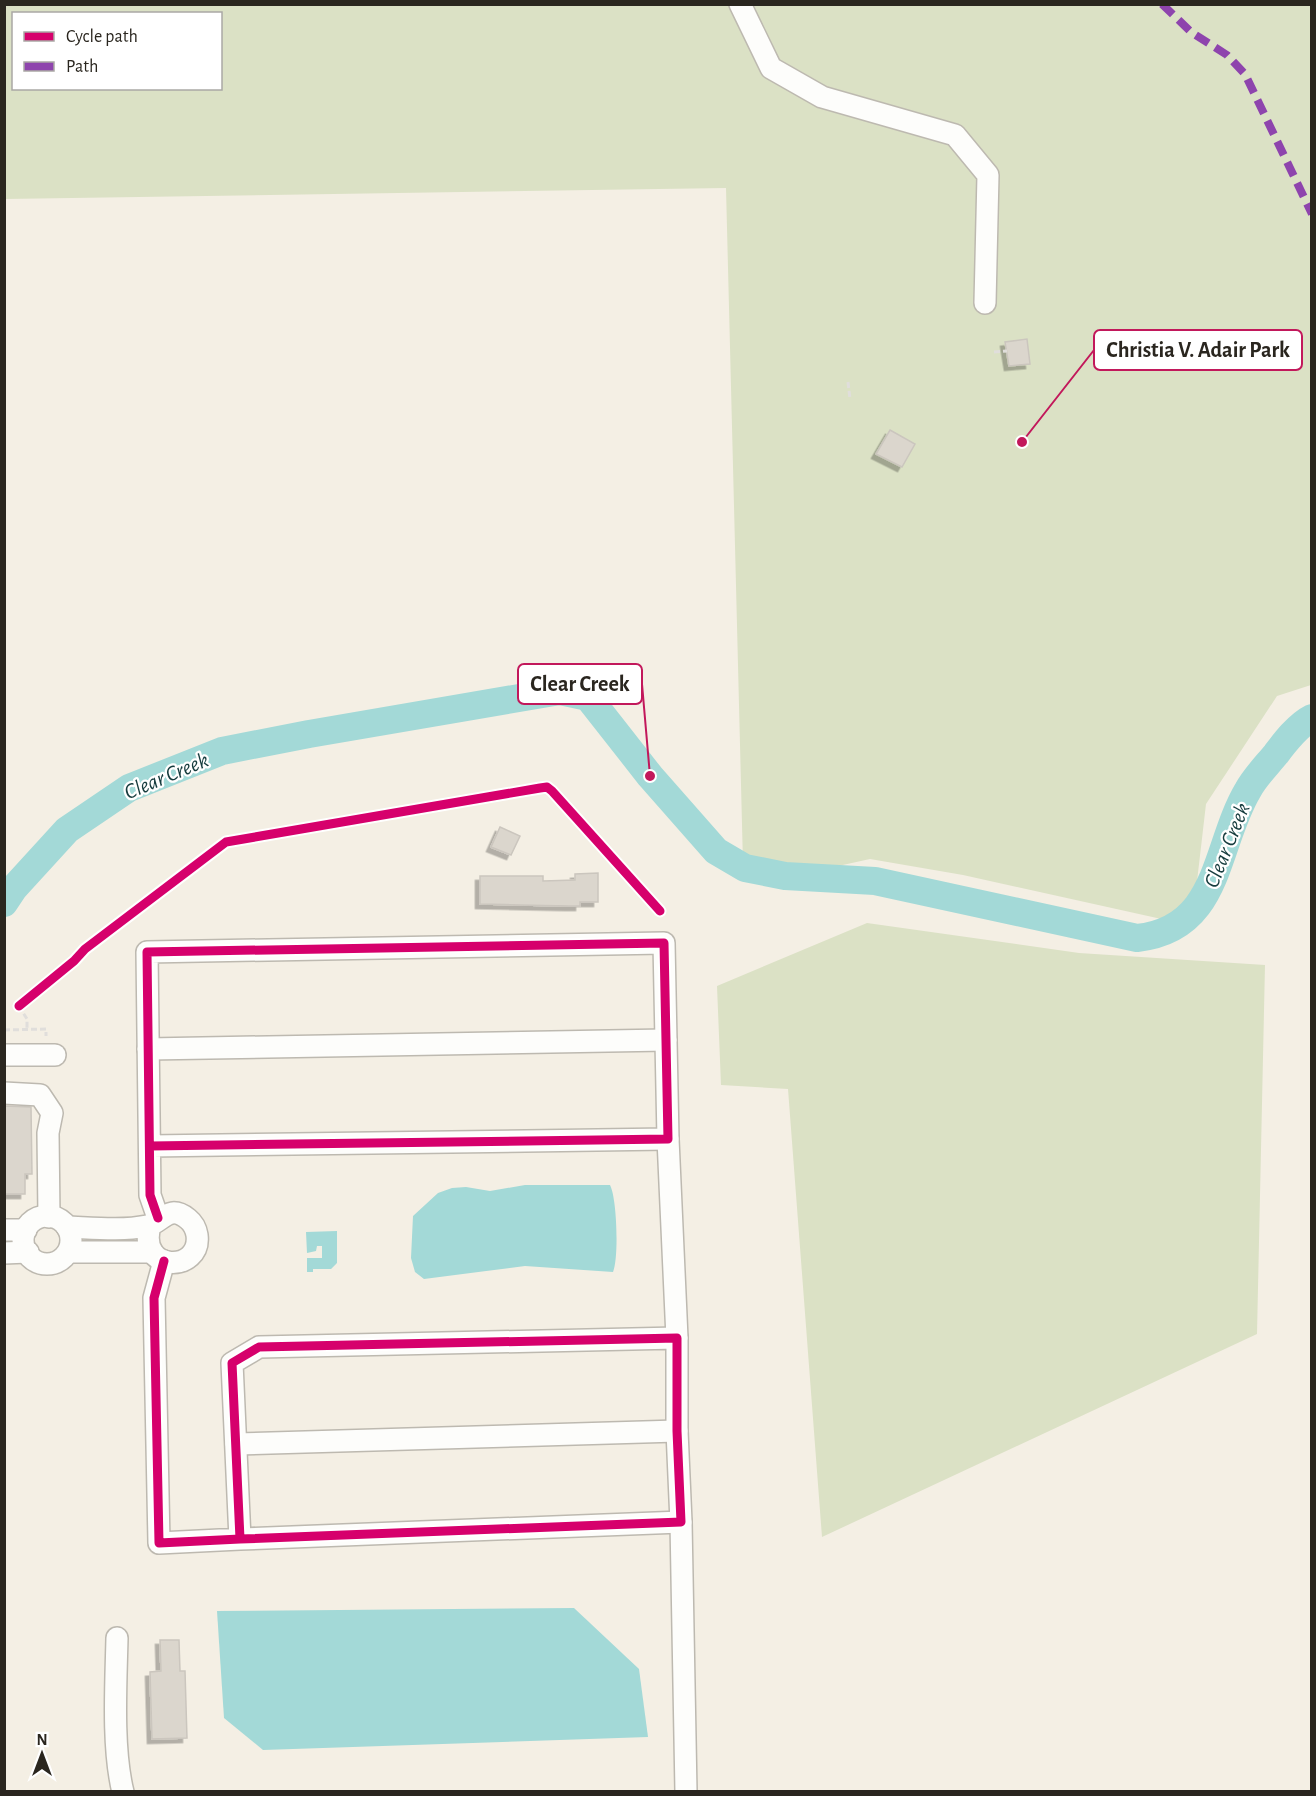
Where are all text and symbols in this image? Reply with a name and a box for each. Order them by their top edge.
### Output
legend [12,12,222,90]
text: Cycle path [66,28,138,46]
text: Path [66,58,98,76]
callout: Christia V. Adair Park [1094,330,1302,370]
text: Christia V. Adair Park [1106,339,1290,361]
callout: Clear Creek [518,664,642,704]
text: Clear Creek [530,673,630,695]
water label: Clear Creek [121,748,212,803]
water label: Clear Creek [1200,800,1254,891]
north arrow [12,1724,72,1784]
text: N [36,1732,48,1748]

